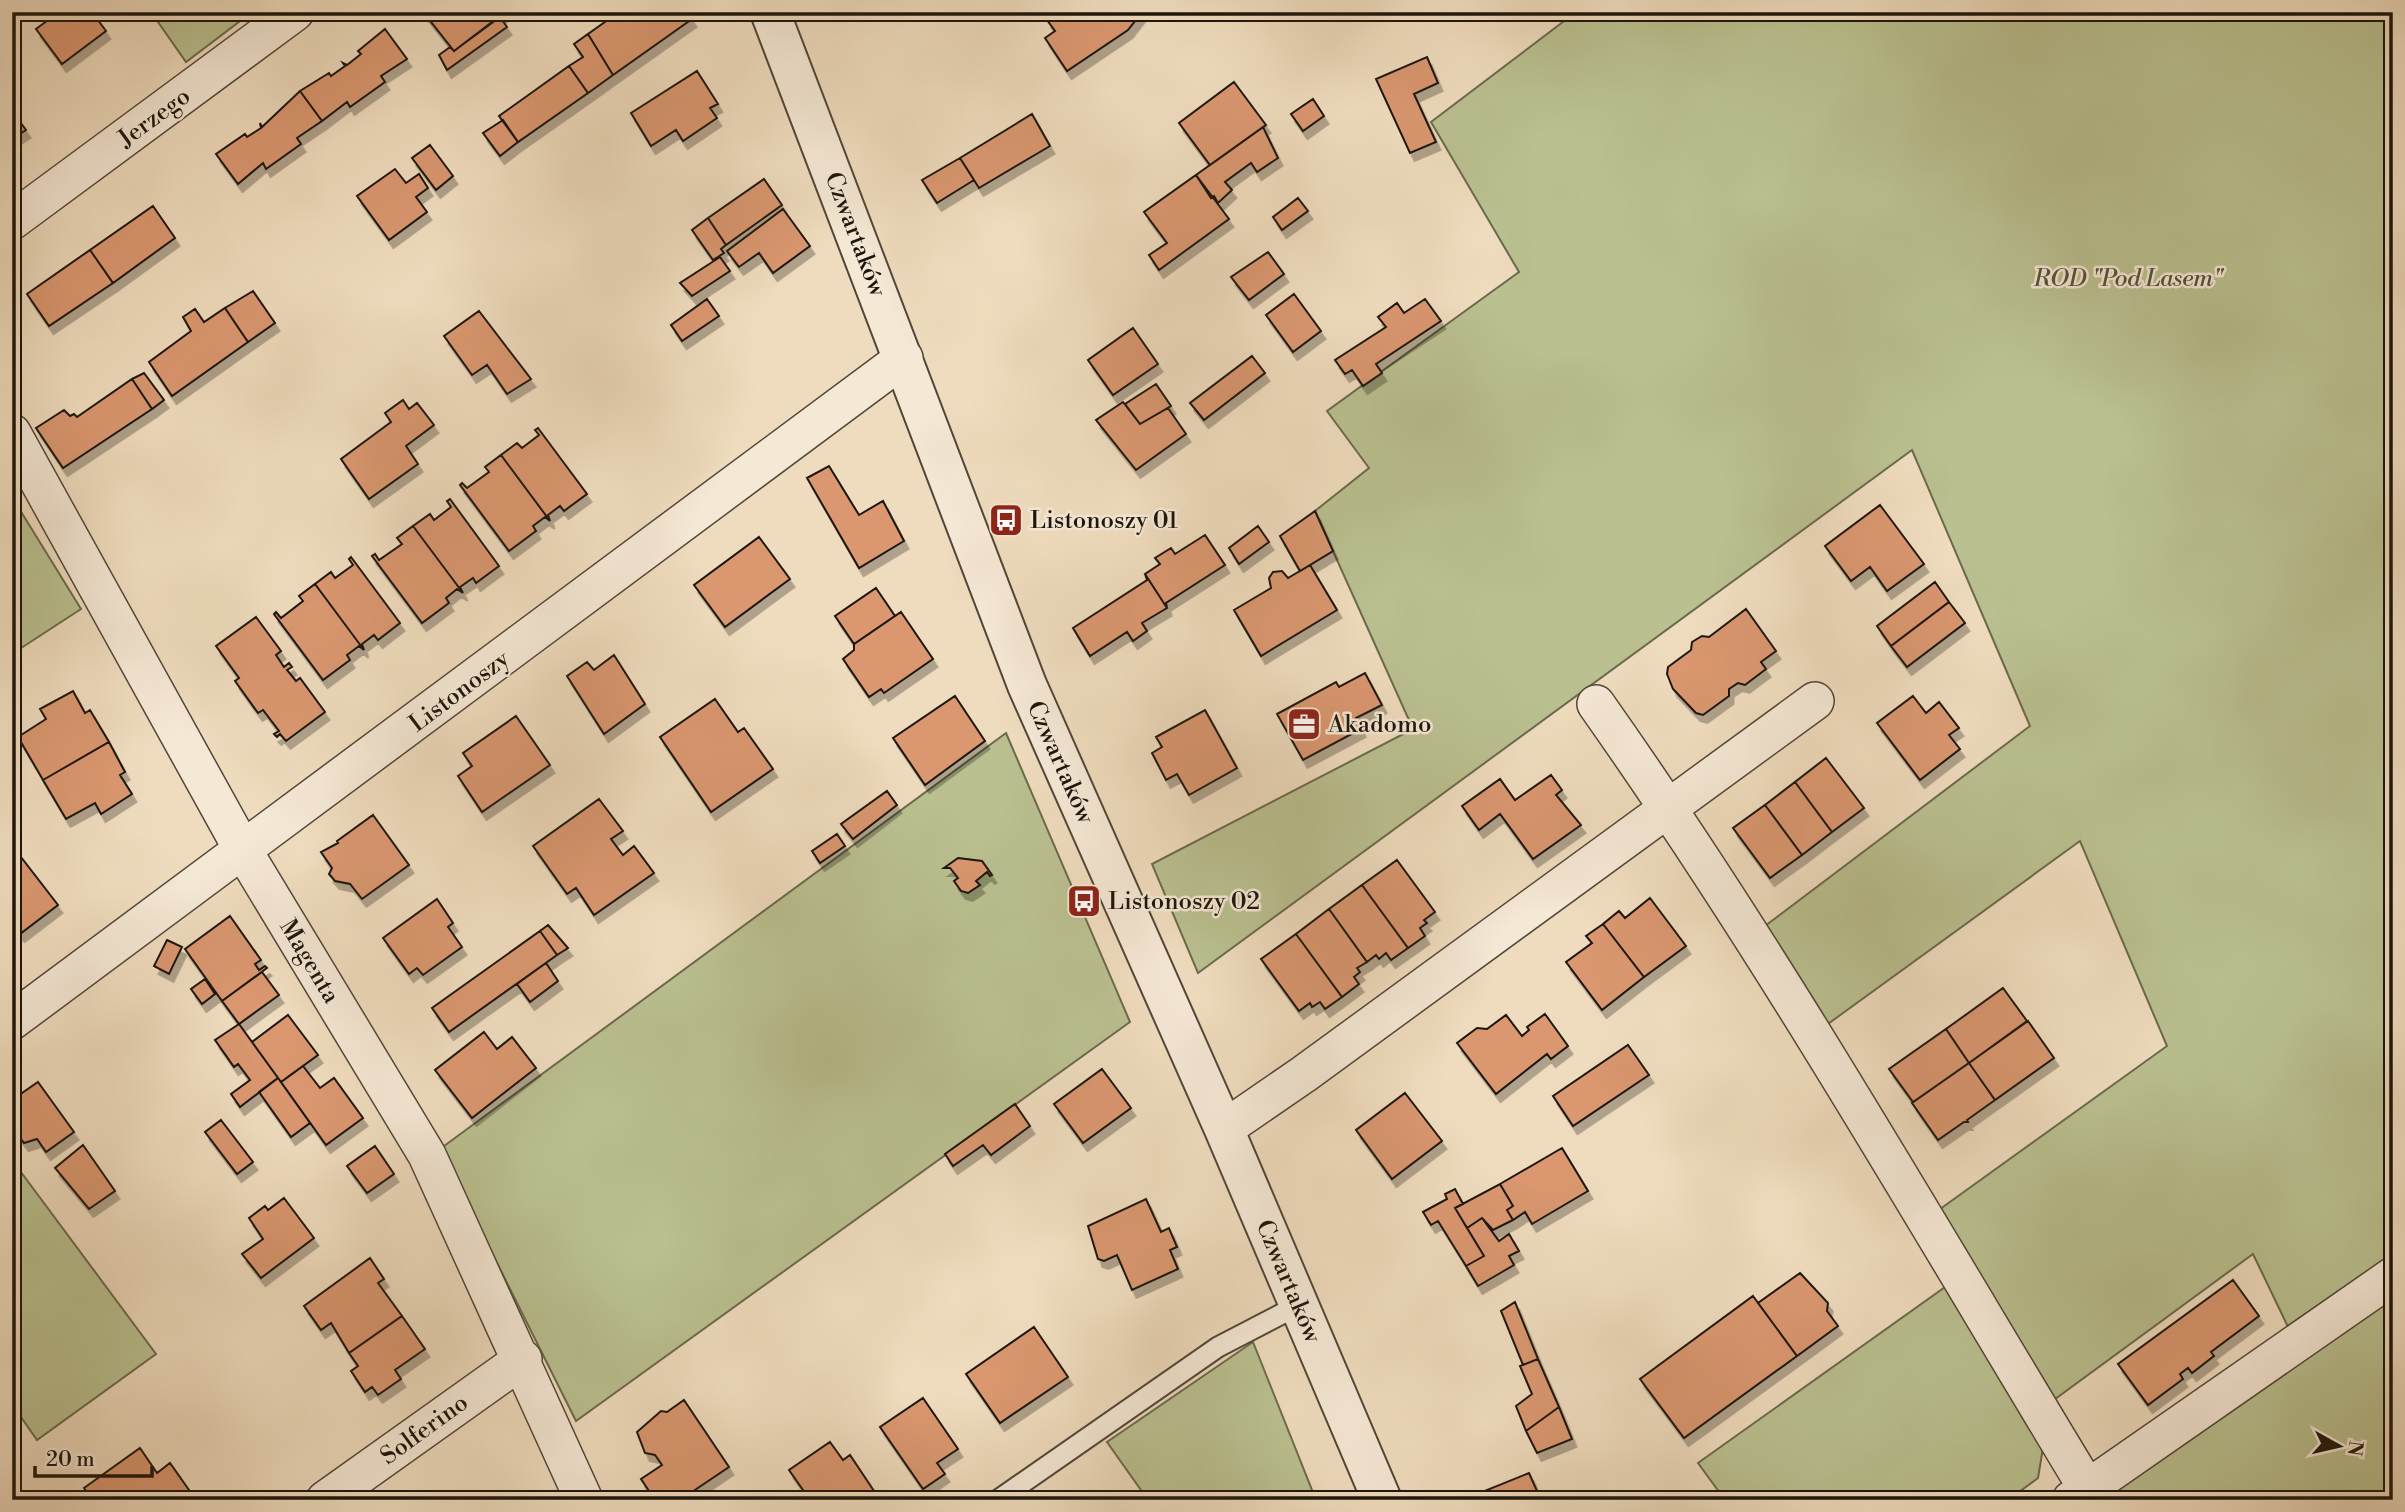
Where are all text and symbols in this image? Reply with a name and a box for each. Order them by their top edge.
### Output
street label: Jerzego [112,81,197,155]
street label: Czwartaków [818,168,893,302]
park label: ROD "Pod Lasem" [2032,264,2225,294]
bus stop icon: Listonoszy 01 [987,501,1025,539]
place label: Listonoszy 01 [1030,506,1179,536]
street label: Listonoszy [404,644,516,739]
street label: Czwartaków [1020,697,1101,830]
office icon: Akadomo [1285,705,1323,743]
place label: Akadomo [1327,710,1432,740]
bus stop icon: Listonoszy 02 [1065,882,1103,920]
place label: Listonoszy 02 [1108,887,1260,917]
street label: Magenta [272,914,346,1010]
street label: Czwartaków [1249,1215,1328,1349]
street label: Solferino [375,1388,474,1472]
north arrow [2304,1410,2374,1480]
scale bar [35,1435,152,1479]
text: N [2342,1439,2368,1457]
text: 20 m [46,1447,95,1473]

